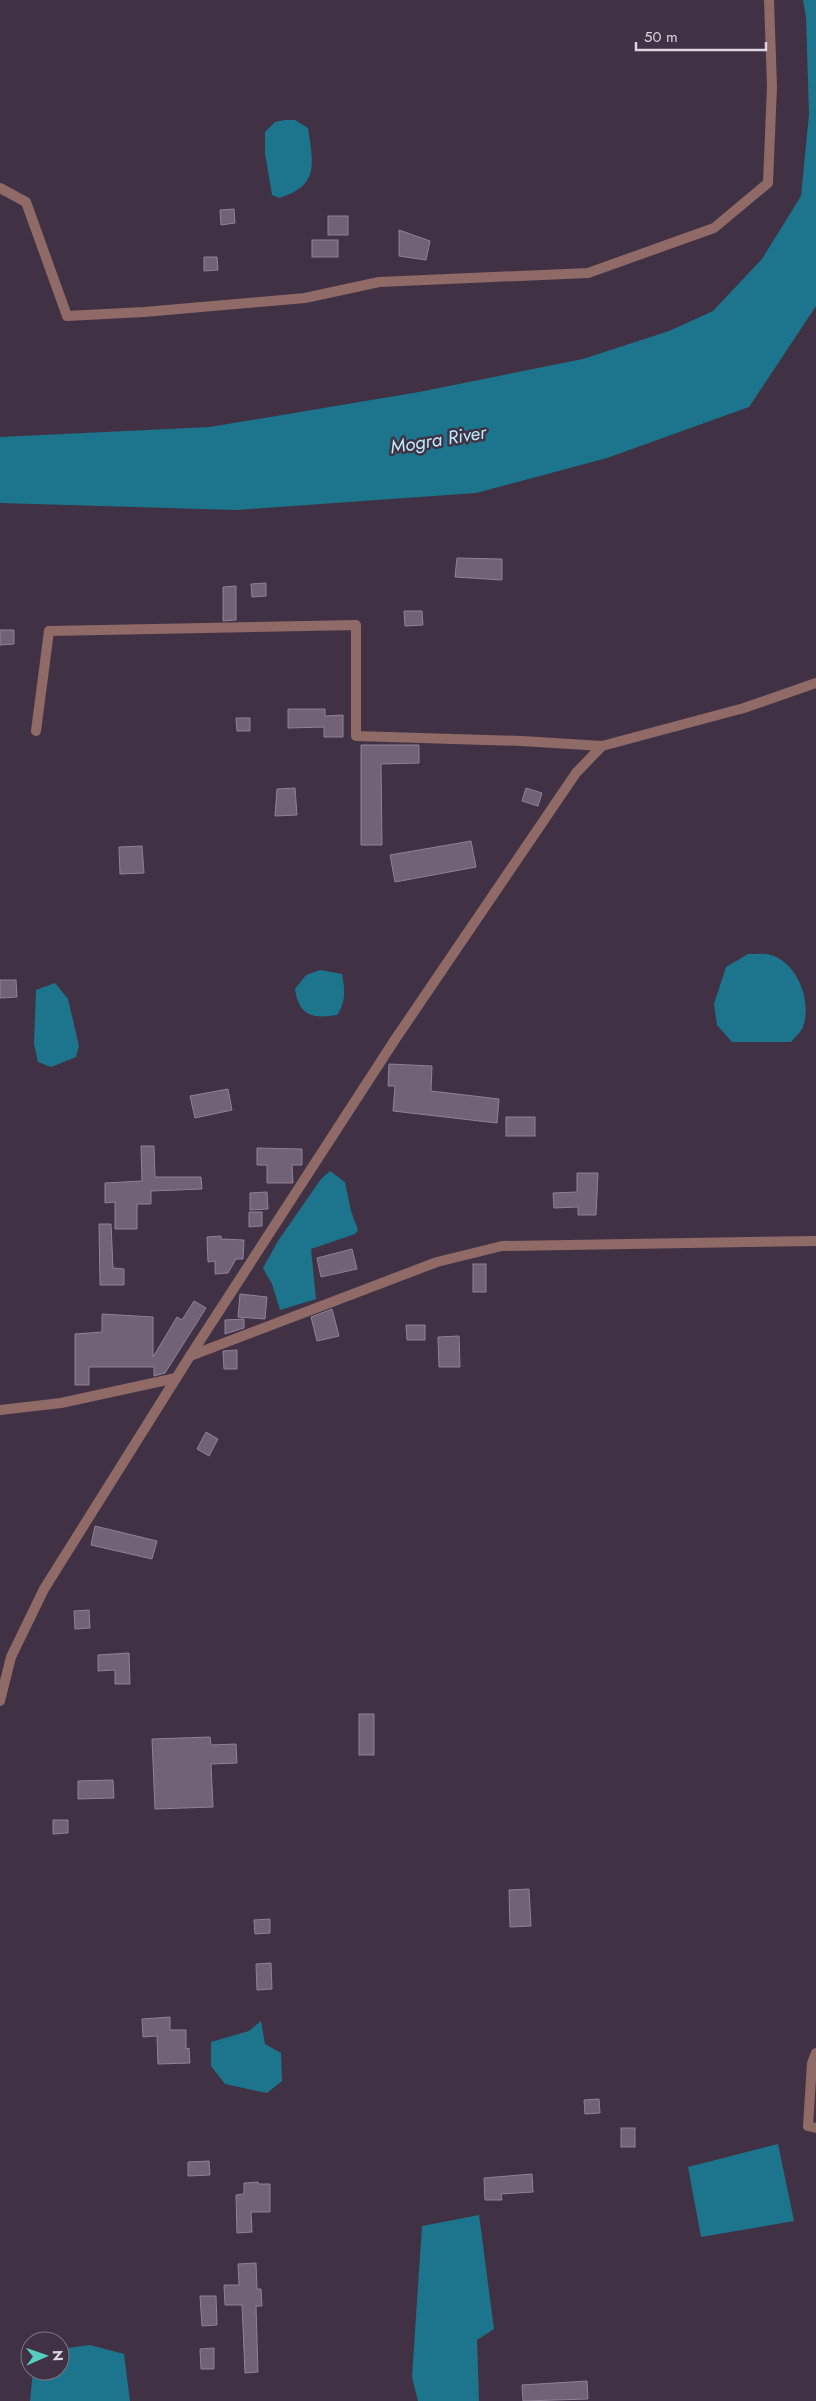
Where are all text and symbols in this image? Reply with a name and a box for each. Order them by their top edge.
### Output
scale bar [636,20,766,52]
text: 50 m [644,26,678,48]
water label: Mogra River [388,418,490,460]
north arrow [20,2331,70,2381]
text: N [48,2350,68,2361]

